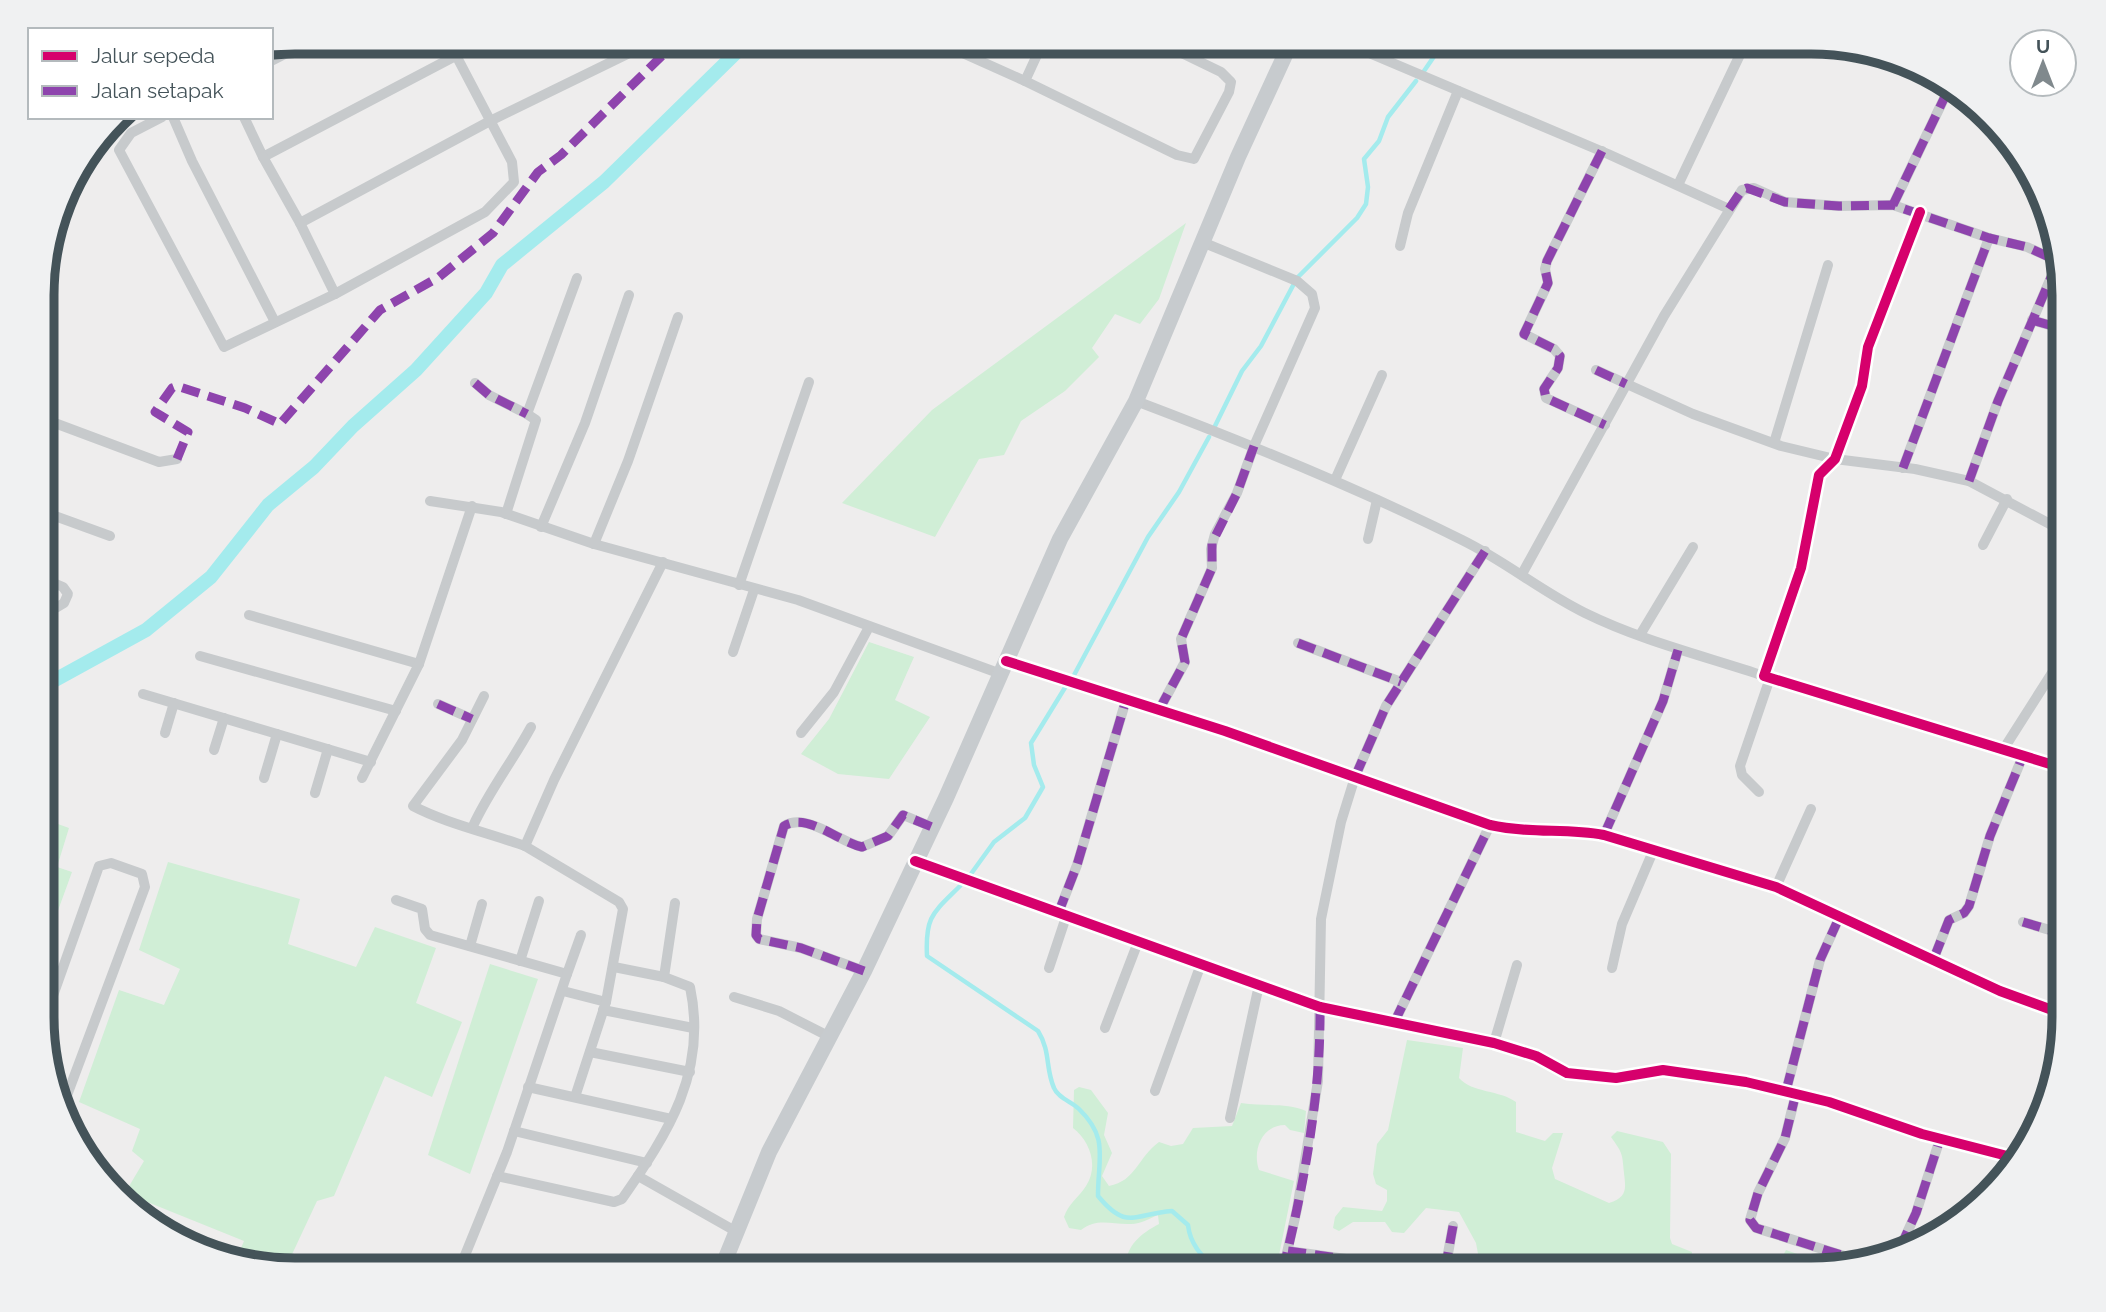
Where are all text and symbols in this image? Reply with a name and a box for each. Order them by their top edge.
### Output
legend [28,28,273,119]
north arrow [2008,28,2078,98]
text: U [2036,35,2050,57]
text: Jalur sepeda [91,43,215,68]
text: Jalan setapak [91,78,224,103]

